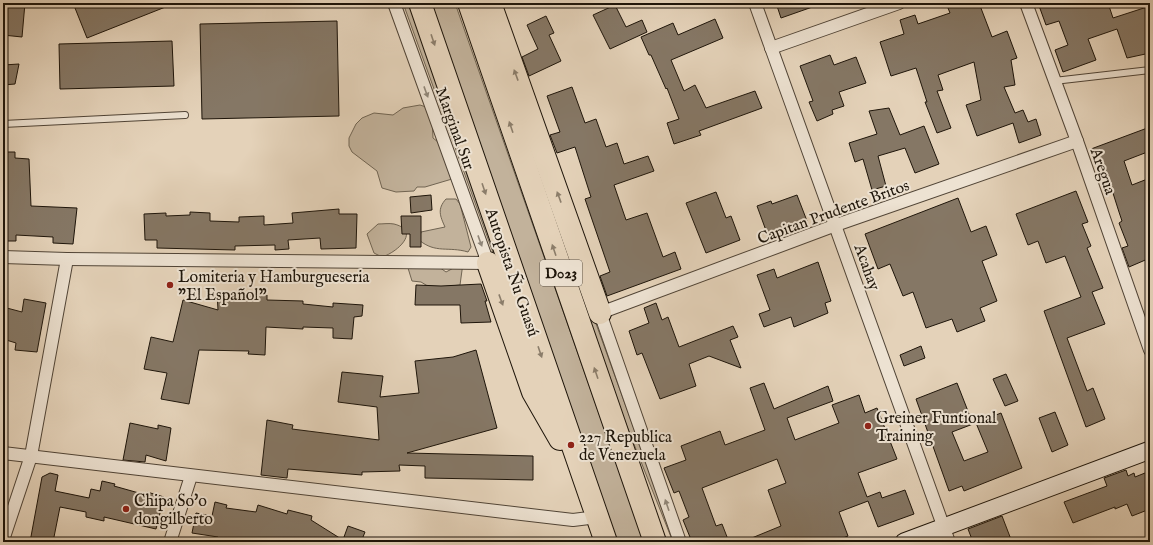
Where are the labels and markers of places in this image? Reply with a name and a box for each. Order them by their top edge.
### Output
place label: Lomiteria y Hamburgueseria "El Español" [178,268,370,306]
marker: Lomiteria y Hamburgueseria "El Español" [165,280,175,290]
place label: Greiner Funtional Training [876,409,997,447]
marker: Greiner Funtional Training [863,421,873,431]
place label: 227 Republica de Venezuela [579,428,672,466]
marker: 227 Republica de Venezuela [566,440,576,450]
place label: Chipa So'o dongilberto [134,492,213,530]
marker: Chipa So'o dongilberto [121,504,131,514]

